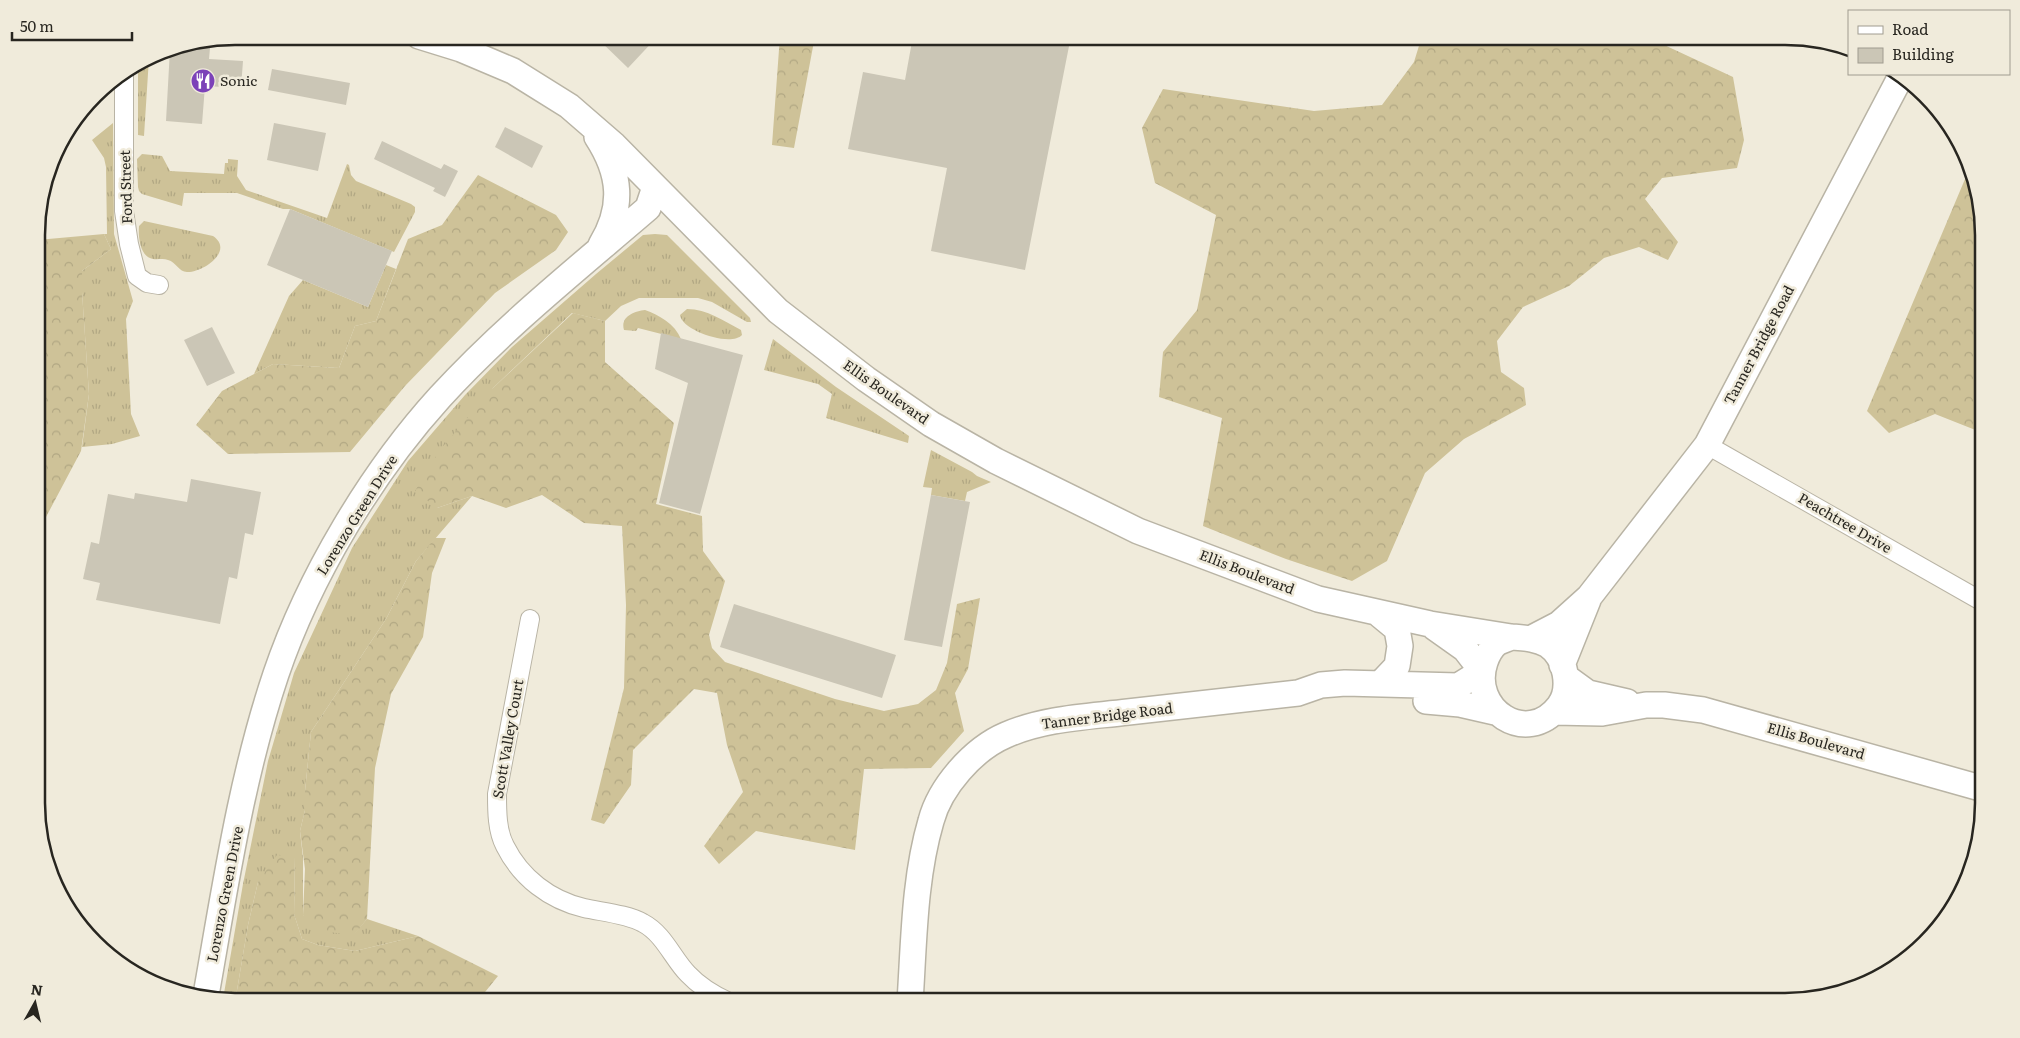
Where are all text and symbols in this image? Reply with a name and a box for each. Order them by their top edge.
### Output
scale bar [12,10,132,42]
legend [1848,10,2010,75]
text: 50 m [20,14,54,37]
text: Road [1892,17,1928,40]
text: Building [1892,42,1954,65]
restaurant icon: Sonic [190,68,216,94]
place label: Sonic [220,70,257,90]
street label: Ford Street [114,149,136,224]
street label: Tanner Bridge Road [1718,281,1798,408]
street label: Ellis Boulevard [840,354,934,428]
street label: Lorenzo Green Drive [311,451,401,578]
street label: Peachtree Drive [1795,487,1896,557]
street label: Ellis Boulevard [1197,544,1298,599]
street label: Scott Valley Court [487,677,527,800]
street label: Tanner Bridge Road [1040,697,1174,733]
street label: Ellis Boulevard [1765,717,1868,764]
street label: Lorenzo Green Drive [201,824,247,963]
north arrow [10,978,60,1028]
text: N [30,978,44,1000]

